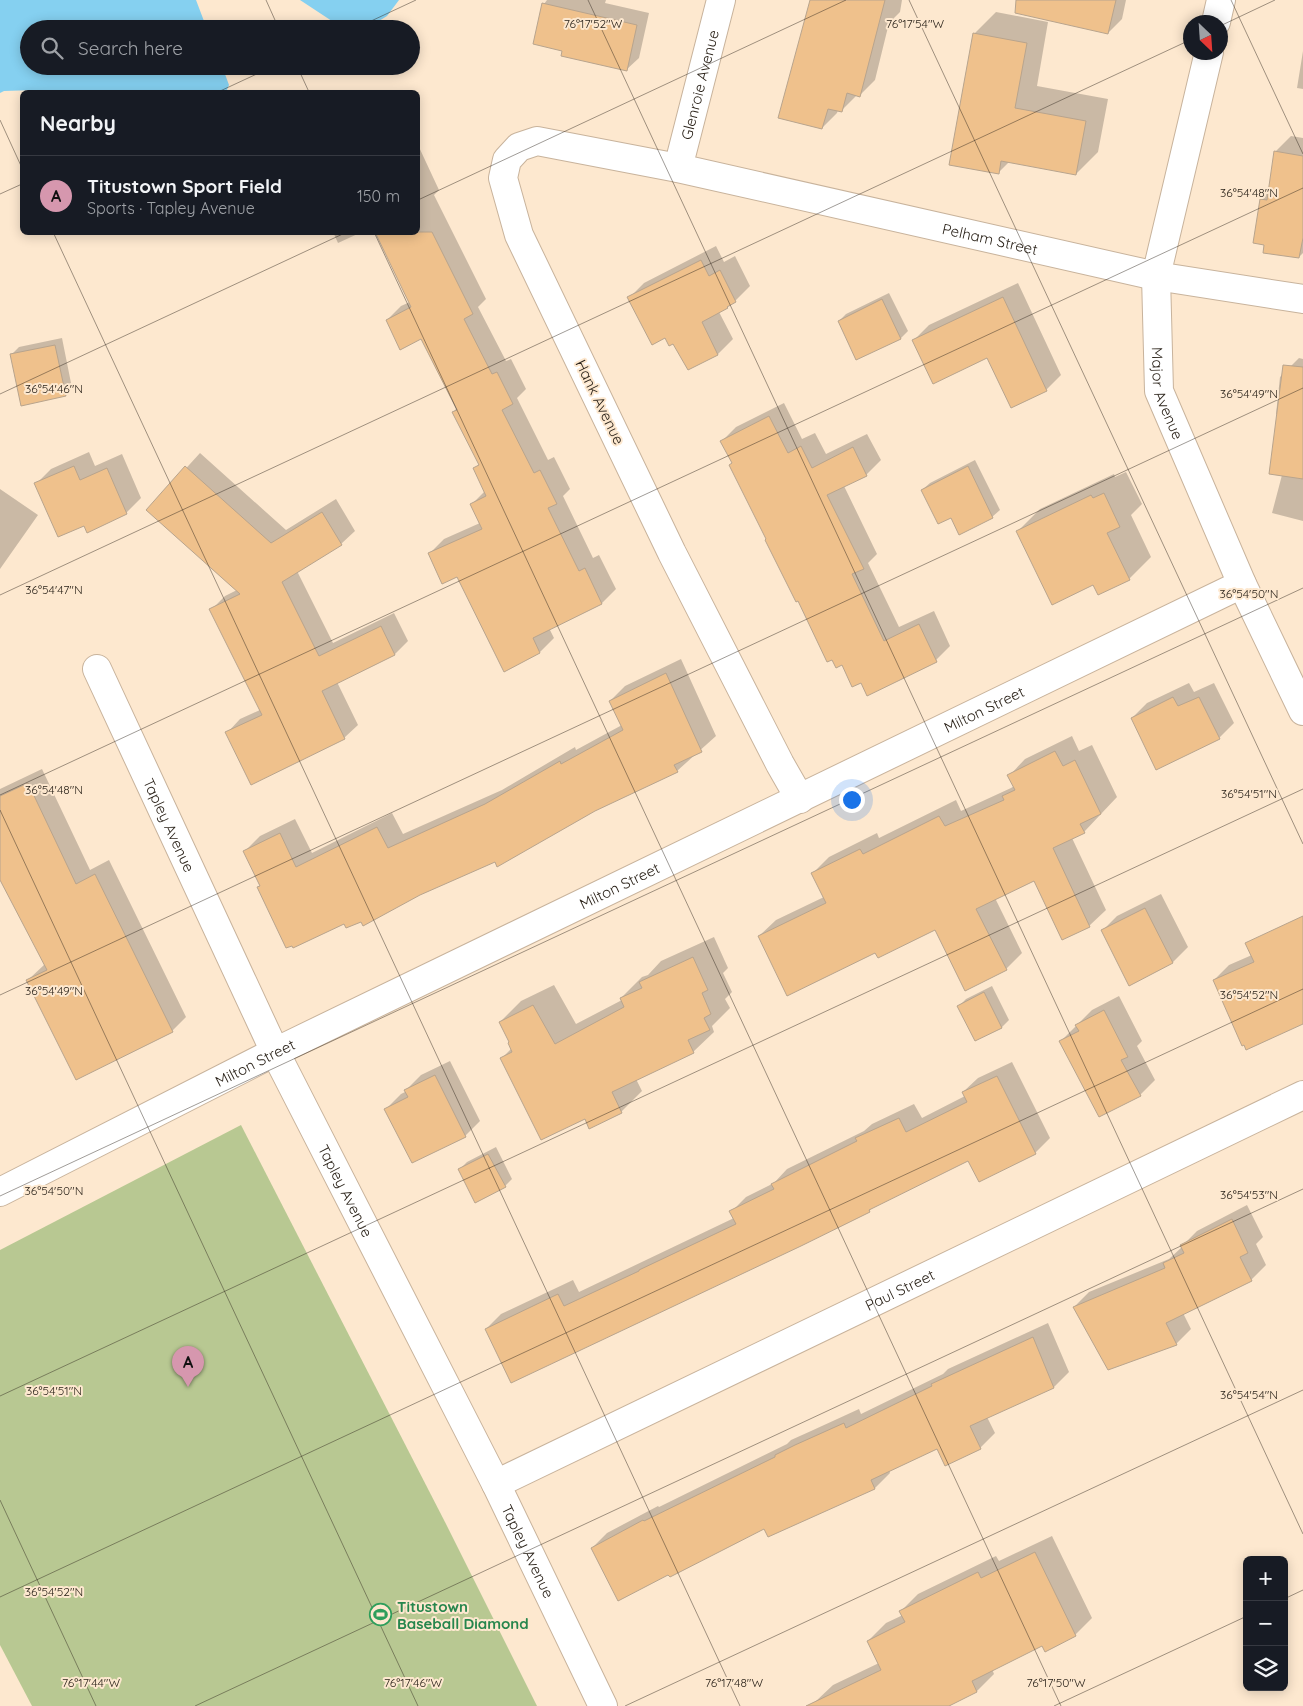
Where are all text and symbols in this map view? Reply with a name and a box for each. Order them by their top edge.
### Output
north arrow [1183,15,1228,60]
text: 76°17'52"W [564,16,623,31]
text: 76°17'54"W [886,16,945,31]
search box [20,20,420,75]
street label: Glenroie Avenue [676,28,722,142]
icon: search [38,34,66,62]
text: Search here [78,36,183,60]
text: Nearby [40,110,116,136]
text: Titustown Sport Field [87,174,282,198]
text: 36°54'48"N [1220,185,1278,200]
text: A [51,186,61,206]
text: 150 m [357,186,400,206]
text: Sports · Tapley Avenue [87,198,255,218]
street label: Pelham Street [941,219,1040,258]
street label: Major Avenue [1148,347,1188,442]
street label: Hank Avenue [571,356,629,448]
text: 36°54'46"N [25,381,83,396]
text: 36°54'49"N [1220,386,1278,401]
text: 36°54'47"N [25,582,83,597]
text: 36°54'50"N [1220,586,1278,601]
street label: Milton Street [941,681,1027,736]
street label: Tapley Avenue [139,775,199,875]
text: 36°54'48"N [25,782,83,797]
text: 36°54'51"N [1221,786,1277,801]
your location [839,787,865,813]
street label: Milton Street [576,858,662,913]
text: 36°54'49"N [25,983,83,998]
text: 36°54'52"N [1220,987,1278,1002]
street label: Milton Street [212,1034,298,1090]
street label: Tapley Avenue [314,1141,377,1240]
text: 36°54'50"N [25,1183,83,1198]
text: 36°54'53"N [1220,1187,1278,1202]
street label: Paul Street [862,1265,937,1314]
pin: A [172,1346,204,1387]
text: 36°54'51"N [26,1383,82,1398]
text: 36°54'54"N [1220,1387,1278,1402]
street label: Tapley Avenue [498,1501,559,1601]
map controls [1243,1556,1288,1691]
button: + [1243,1556,1288,1601]
text: 36°54'52"N [25,1584,83,1599]
place label: Titustown Baseball Diamond [397,1597,529,1633]
button: − [1243,1601,1288,1646]
sports icon: Titustown Baseball Diamond [369,1603,393,1627]
button: layers [1243,1646,1288,1691]
text: 76°17'44"W [62,1675,120,1690]
text: 76°17'46"W [384,1675,442,1690]
text: 76°17'48"W [705,1675,763,1690]
text: 76°17'50"W [1026,1675,1086,1690]

